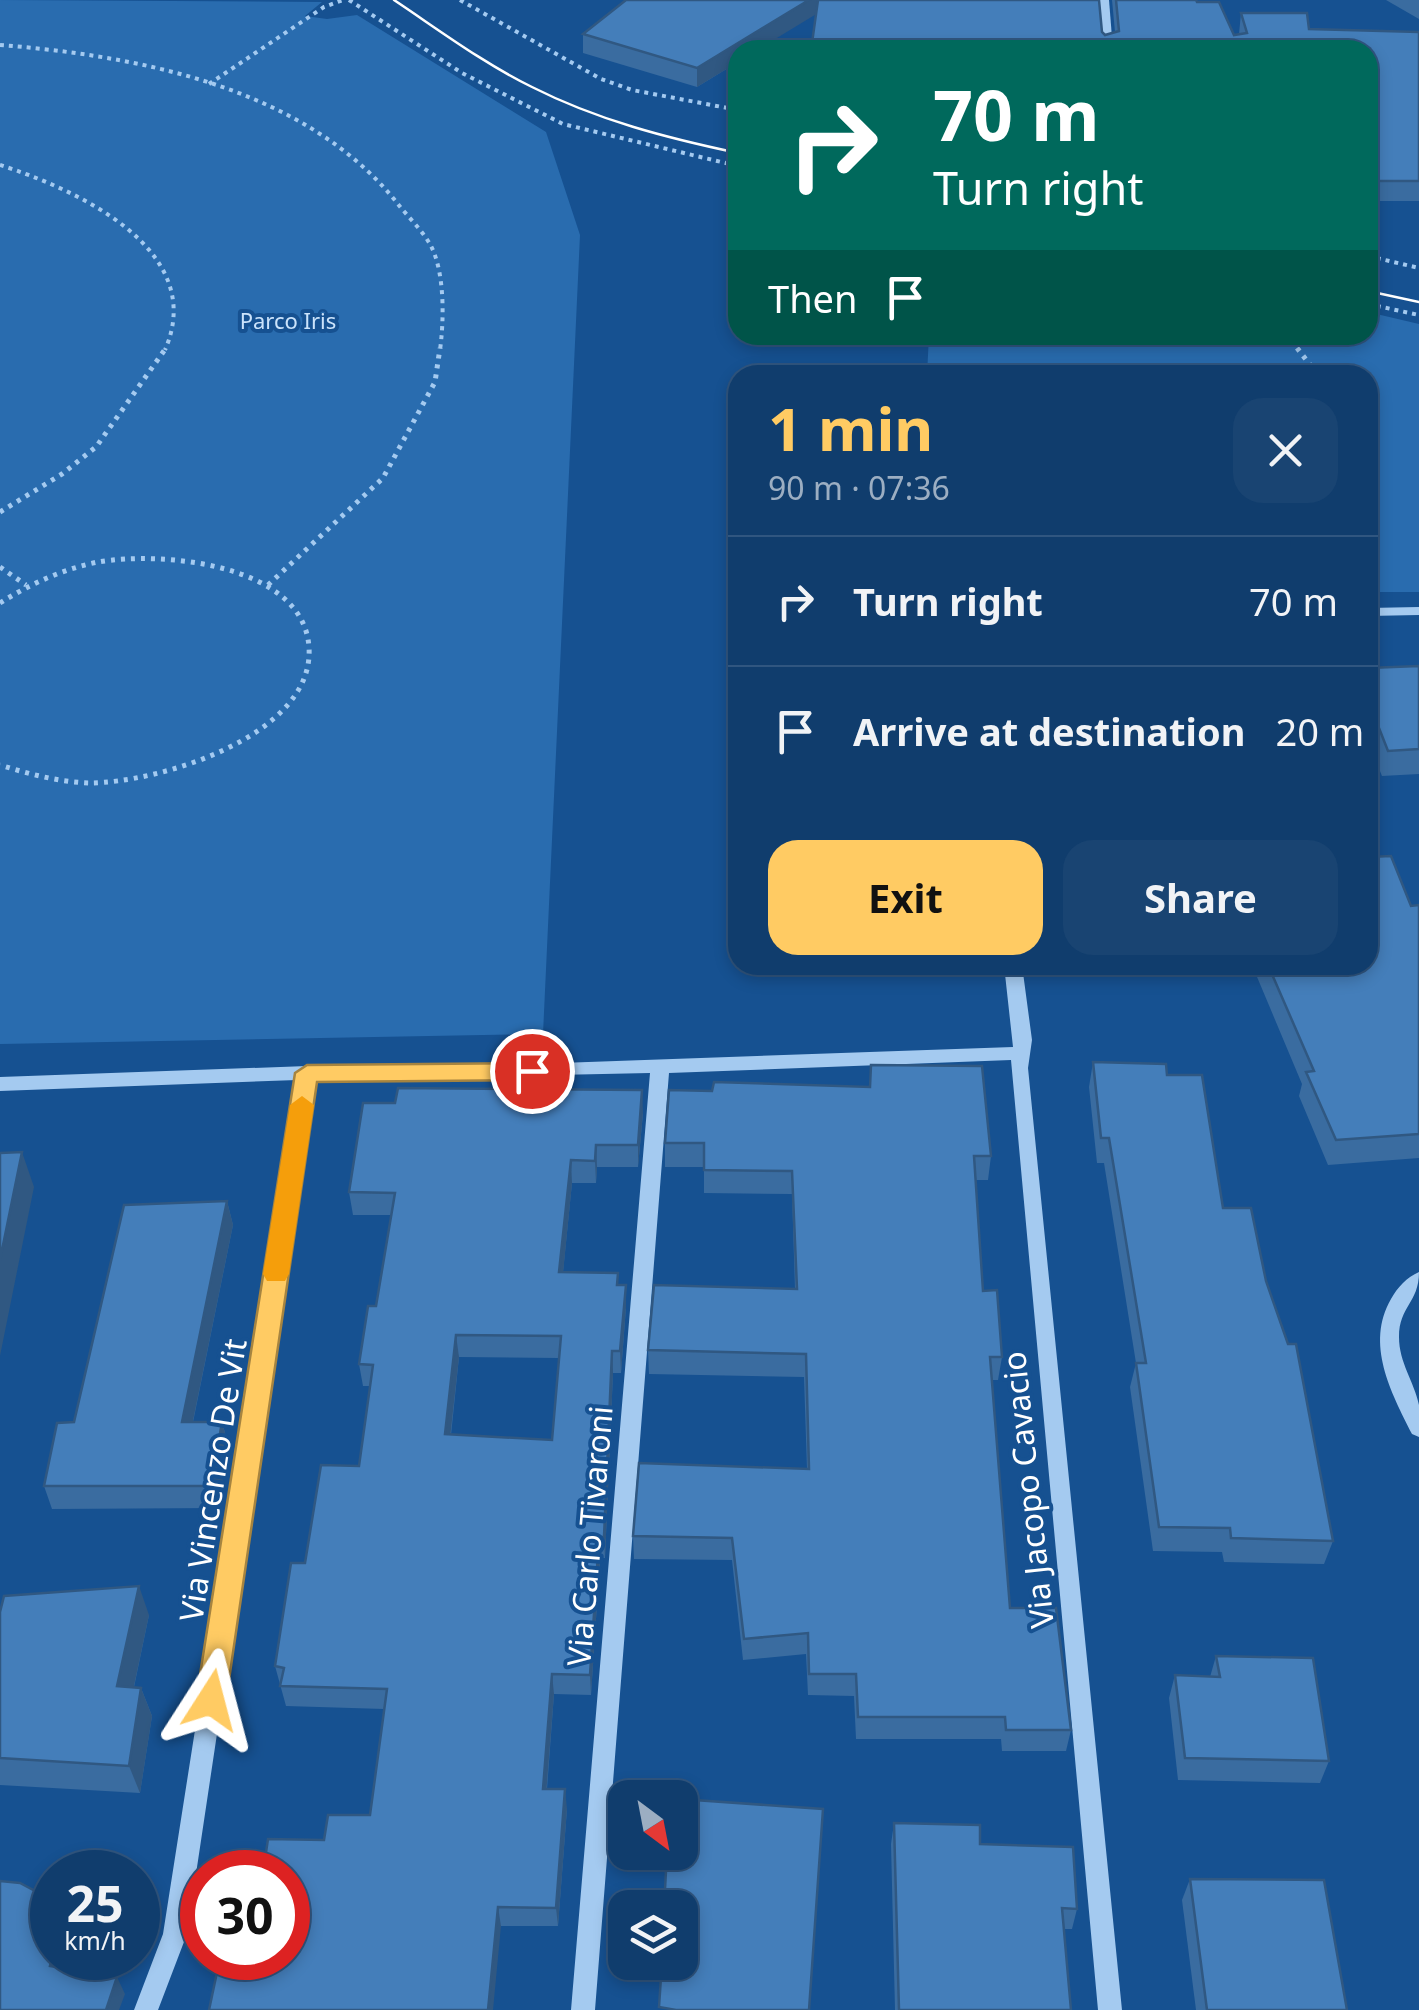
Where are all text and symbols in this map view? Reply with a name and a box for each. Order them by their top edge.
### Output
text: 70 m [933,66,1100,162]
icon: right [768,80,898,210]
text: Turn right [933,157,1144,218]
icon: arrive [878,270,933,325]
text: Then [768,272,858,324]
park label: Parco Iris [240,305,336,335]
text: 1 min [768,387,933,469]
button: close [1233,398,1338,503]
text: 90 m · 07:36 [768,466,950,509]
icon: right [768,574,823,629]
text: Turn right [853,575,1043,627]
text: 70 m [1249,575,1338,627]
icon: arrive [768,704,823,759]
text: Arrive at destination [853,705,1245,757]
text: 20 m [1275,705,1364,757]
button: Exit [768,840,1043,955]
button: Share [1063,840,1338,955]
pin [490,1029,575,1114]
icon: arrive [505,1044,560,1099]
street label: Via Vincenzo De Vit [168,1336,256,1624]
street label: Via Jacopo Cavacio [991,1350,1063,1630]
street label: Via Carlo Tivaroni [556,1404,622,1668]
position arrow [159,1648,263,1752]
north arrow [608,1780,698,1870]
map controls [608,1780,698,1980]
speed limit sign: 30 [180,1850,310,1980]
text: 25 [66,1869,124,1937]
button: layers [608,1890,698,1980]
text: km/h [64,1923,126,1957]

